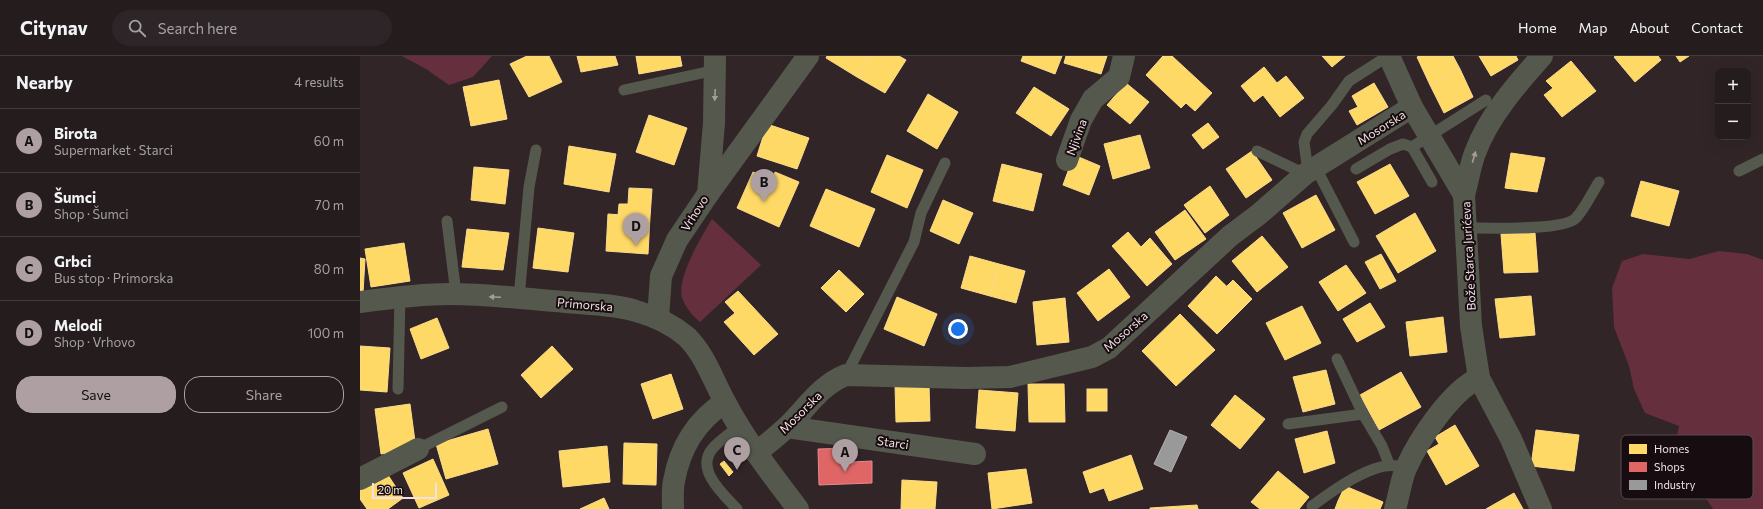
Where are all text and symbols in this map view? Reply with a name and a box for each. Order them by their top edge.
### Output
search box [112,10,392,46]
text: Citynav [20,16,88,39]
icon: search [126,17,148,39]
text: Search here [158,19,237,37]
text: Home [1518,19,1557,36]
text: Map [1579,19,1607,36]
text: About [1629,19,1669,36]
text: Contact [1691,19,1743,36]
map controls [1715,68,1751,140]
button: + [1715,68,1751,104]
text: Nearby [16,72,73,93]
text: 4 results [294,74,344,90]
one-way arrow [712,89,718,102]
button: − [1715,104,1751,140]
street label: Mosorska [1354,107,1408,147]
street label: Njivina [1063,117,1089,157]
text: Birota [54,124,97,142]
text: A [24,133,34,149]
text: 60 m [314,133,344,149]
text: Supermarket · Starci [54,142,173,158]
one-way arrow [1471,151,1477,163]
pin: B [751,169,777,202]
text: Šumci [54,188,96,206]
street label: Vrhovo [678,193,710,233]
text: B [25,197,33,213]
text: 70 m [315,197,344,213]
street label: Bože Starca Jurićeva [1458,201,1479,311]
text: Shop · Šumci [54,206,129,222]
pin: D [623,213,649,246]
text: Grbci [54,252,91,270]
text: C [25,261,33,277]
text: 80 m [314,261,344,277]
text: Bus stop · Primorska [54,270,173,286]
one-way arrow [489,293,501,300]
street label: Primorska [557,295,613,313]
street label: Mosorska [1100,308,1150,354]
text: Melodi [54,316,102,334]
your location [948,319,968,339]
text: D [24,325,34,341]
text: 100 m [308,325,344,341]
text: Shop · Vrhovo [54,334,135,350]
button: Save [16,376,176,413]
button: Share [184,376,344,413]
street label: Mosorska [776,388,824,436]
street label: Starci [876,433,910,451]
legend [1621,435,1753,499]
pin: C [724,437,750,470]
pin: A [832,439,858,472]
text: Homes [1654,442,1689,455]
text: Shops [1654,460,1685,473]
text: Industry [1654,478,1696,491]
scale bar [372,481,437,500]
text: 20 m [378,483,403,496]

